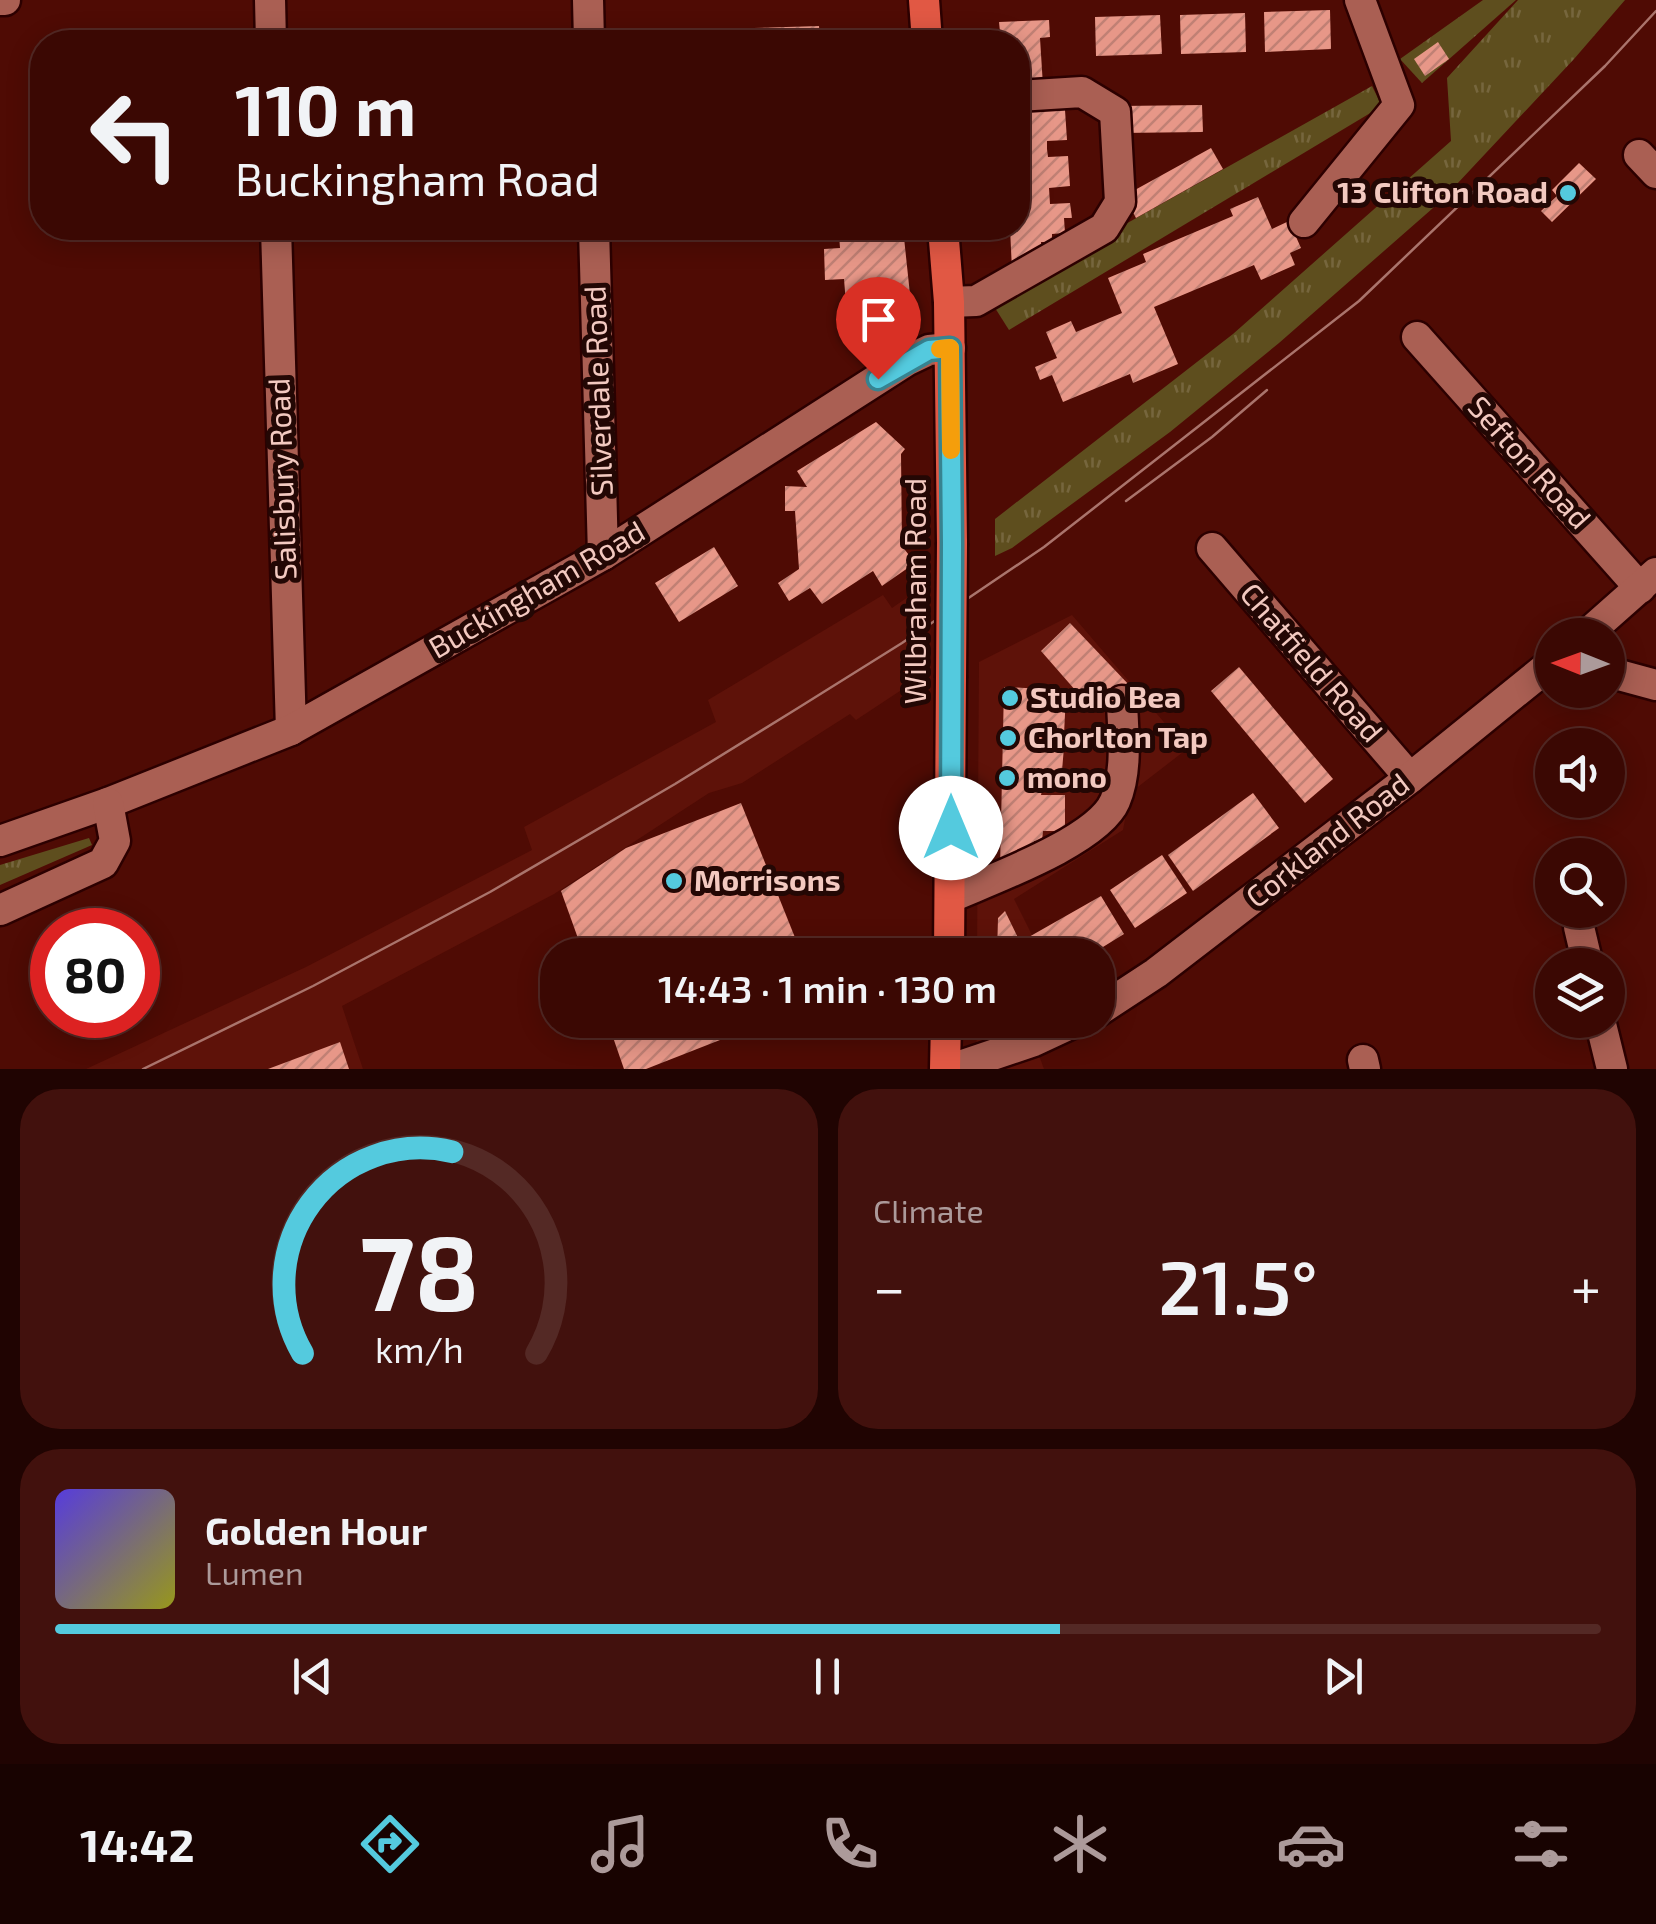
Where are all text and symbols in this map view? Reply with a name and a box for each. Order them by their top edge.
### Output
text: 110 m [235,66,416,150]
icon: left [70,70,200,200]
text: Buckingham Road [235,151,600,205]
place label: 13 Clifton Road [1337,173,1548,209]
marker: 13 Clifton Road [1557,182,1579,204]
pin [836,277,921,380]
street label: Silverdale Road [575,285,619,497]
icon: arrive [851,292,906,347]
street label: Salisbury Road [259,377,303,581]
street label: Sefton Road [1462,388,1599,535]
street label: Wilbraham Road [896,478,932,704]
street label: Buckingham Road [422,512,650,665]
street label: Chatfield Road [1234,575,1391,748]
north arrow [1535,618,1625,708]
map controls [1535,618,1625,1038]
place label: Studio Bea [1030,678,1181,714]
marker: Studio Bea [999,687,1021,709]
place label: Chorlton Tap [1028,718,1208,754]
marker: Chorlton Tap [997,727,1019,749]
button: sound [1535,728,1625,818]
place label: mono [1027,758,1107,794]
street label: Corkland Road [1238,765,1416,914]
marker: mono [996,767,1018,789]
position arrow [899,776,1003,880]
button: search [1535,838,1625,928]
place label: Morrisons [694,861,841,897]
marker: Morrisons [663,870,685,892]
speed limit sign: 80 [30,908,160,1038]
button: layers [1535,948,1625,1038]
text: 14:43 · 1 min · 130 m [658,965,997,1011]
text: Climate [873,1191,984,1229]
text: 78 [359,1207,479,1332]
text: 21.5° [1158,1240,1318,1330]
text: − [873,1253,905,1319]
text: + [1571,1253,1601,1319]
text: km/h [375,1327,463,1370]
text: Golden Hour [205,1507,427,1553]
text: Lumen [205,1553,304,1591]
icon: previous [285,1649,340,1704]
icon: pause [800,1649,855,1704]
icon: next [1316,1649,1371,1704]
icon: directions [355,1809,425,1879]
icon: music [585,1809,655,1879]
icon: phone [815,1809,885,1879]
icon: climate [1045,1809,1115,1879]
icon: car [1276,1809,1346,1879]
icon: filters [1506,1809,1576,1879]
text: 14:42 [80,1817,195,1871]

